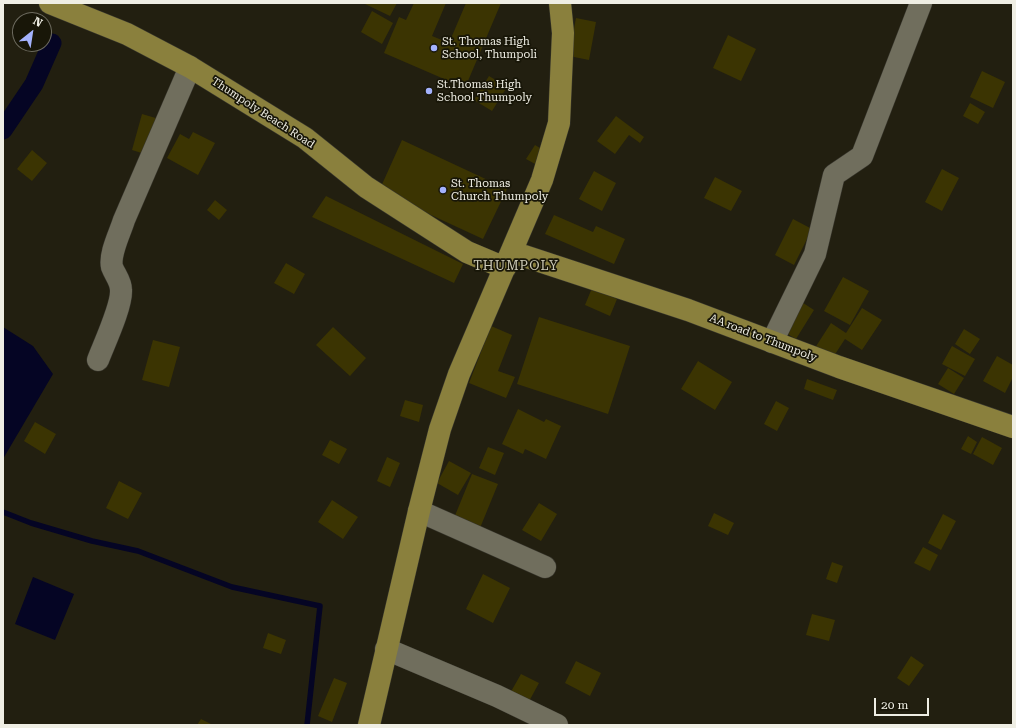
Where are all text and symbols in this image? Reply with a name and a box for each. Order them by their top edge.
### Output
north arrow [12,12,52,52]
text: N [31,14,45,30]
place label: St. Thomas High School, Thumpoli [442,35,537,61]
marker: St. Thomas High School, Thumpoli [429,43,439,53]
street label: Thumpoly Beach Road [209,75,317,151]
place label: St.Thomas High School Thumpoly [437,78,532,104]
marker: St.Thomas High School Thumpoly [424,86,434,96]
place label: St. Thomas Church Thumpoly [451,177,548,203]
marker: St. Thomas Church Thumpoly [438,185,448,195]
district label: THUMPOLY [473,258,559,274]
street label: AA road to Thumpoly [708,311,818,365]
scale bar [876,690,931,716]
text: 20 m [881,698,908,712]

